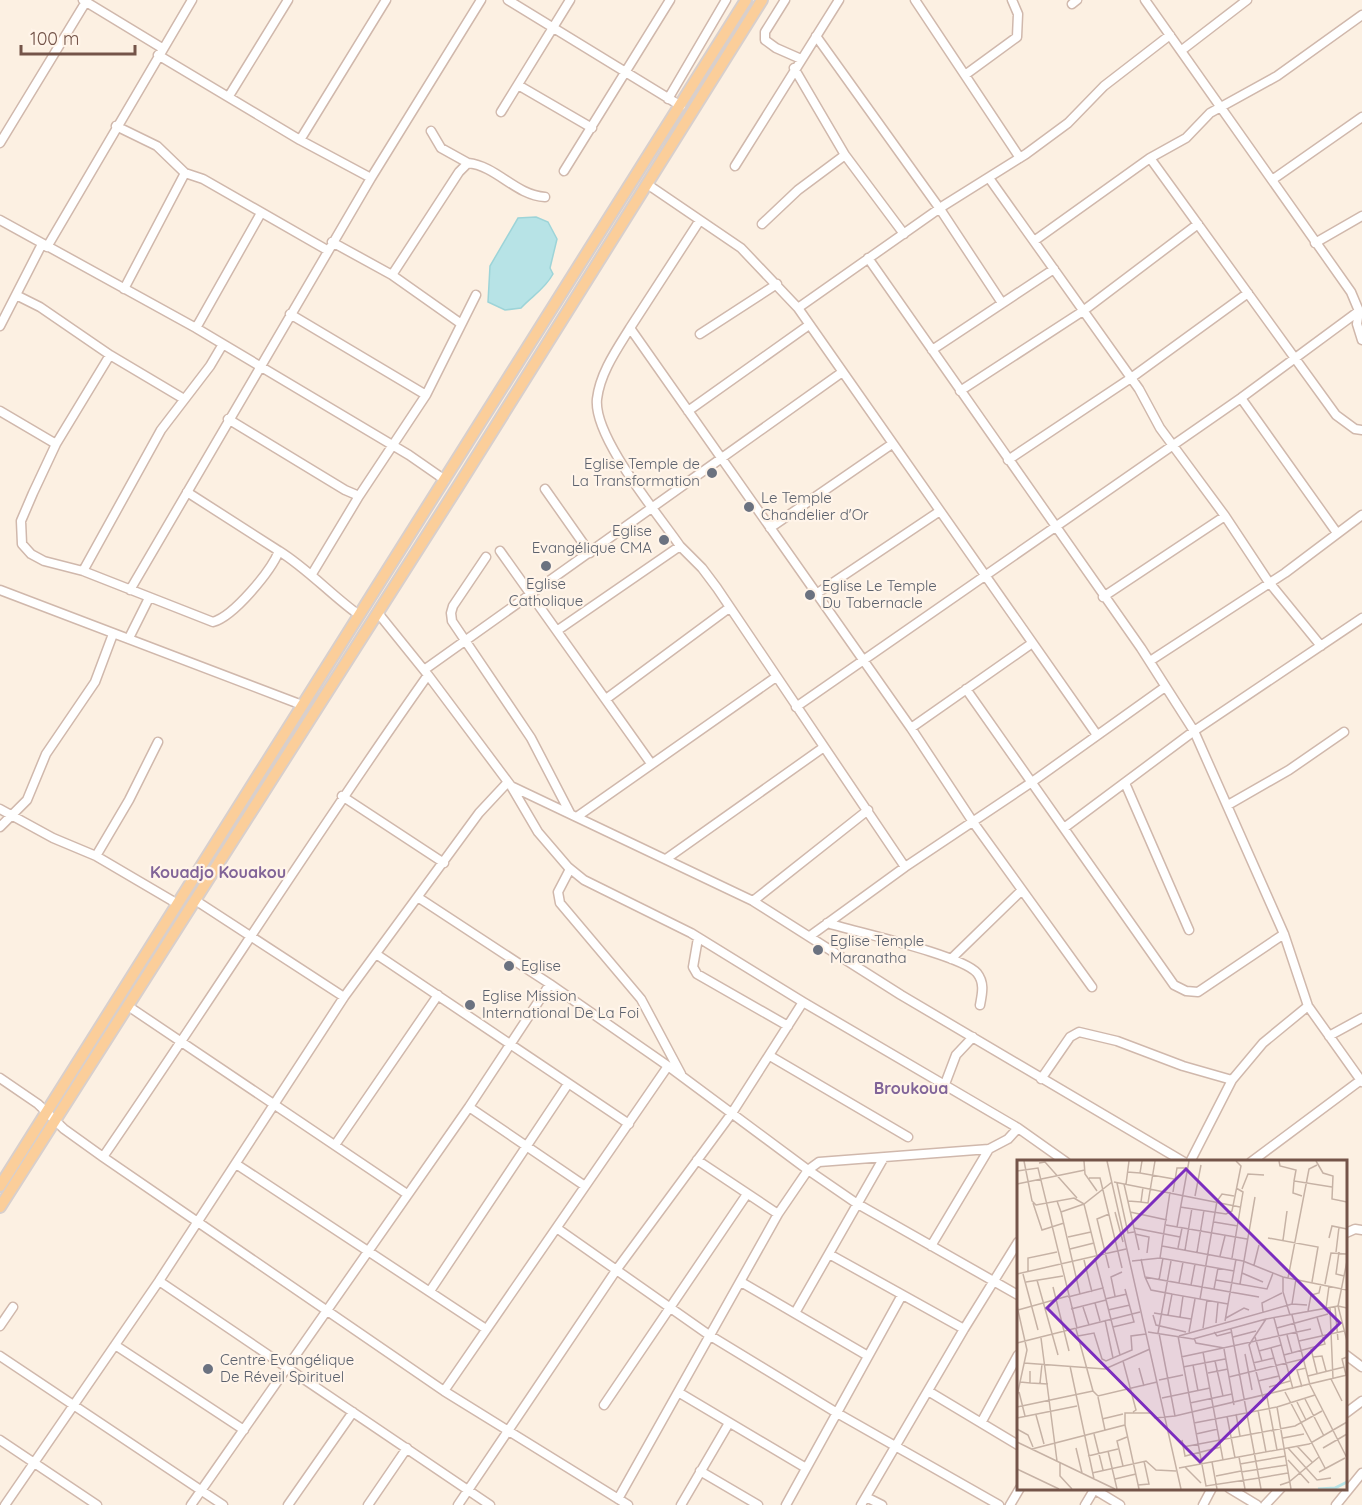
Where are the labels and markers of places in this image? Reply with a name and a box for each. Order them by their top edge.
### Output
place label: Eglise Temple de La Transformation [572,454,700,490]
marker: Eglise Temple de La Transformation [705,466,719,480]
place label: Le Temple Chandelier d'Or [761,488,869,524]
marker: Le Temple Chandelier d'Or [742,500,756,514]
place label: Eglise Evangélique CMA [532,521,652,557]
marker: Eglise Evangélique CMA [657,533,671,547]
marker: Eglise Catholique [539,559,553,573]
place label: Eglise Catholique [509,574,583,610]
place label: Eglise Le Temple Du Tabernacle [822,576,937,612]
marker: Eglise Le Temple Du Tabernacle [803,588,817,602]
place label: Eglise Temple Maranatha [830,931,924,967]
marker: Eglise Temple Maranatha [811,943,825,957]
place label: Eglise [521,956,561,975]
marker: Eglise [502,959,516,973]
place label: Eglise Mission International De La Foi [482,986,639,1022]
marker: Eglise Mission International De La Foi [463,998,477,1012]
place label: Centre Evangélique De Réveil Spirituel [220,1350,354,1386]
marker: Centre Evangélique De Réveil Spirituel [201,1362,215,1376]

